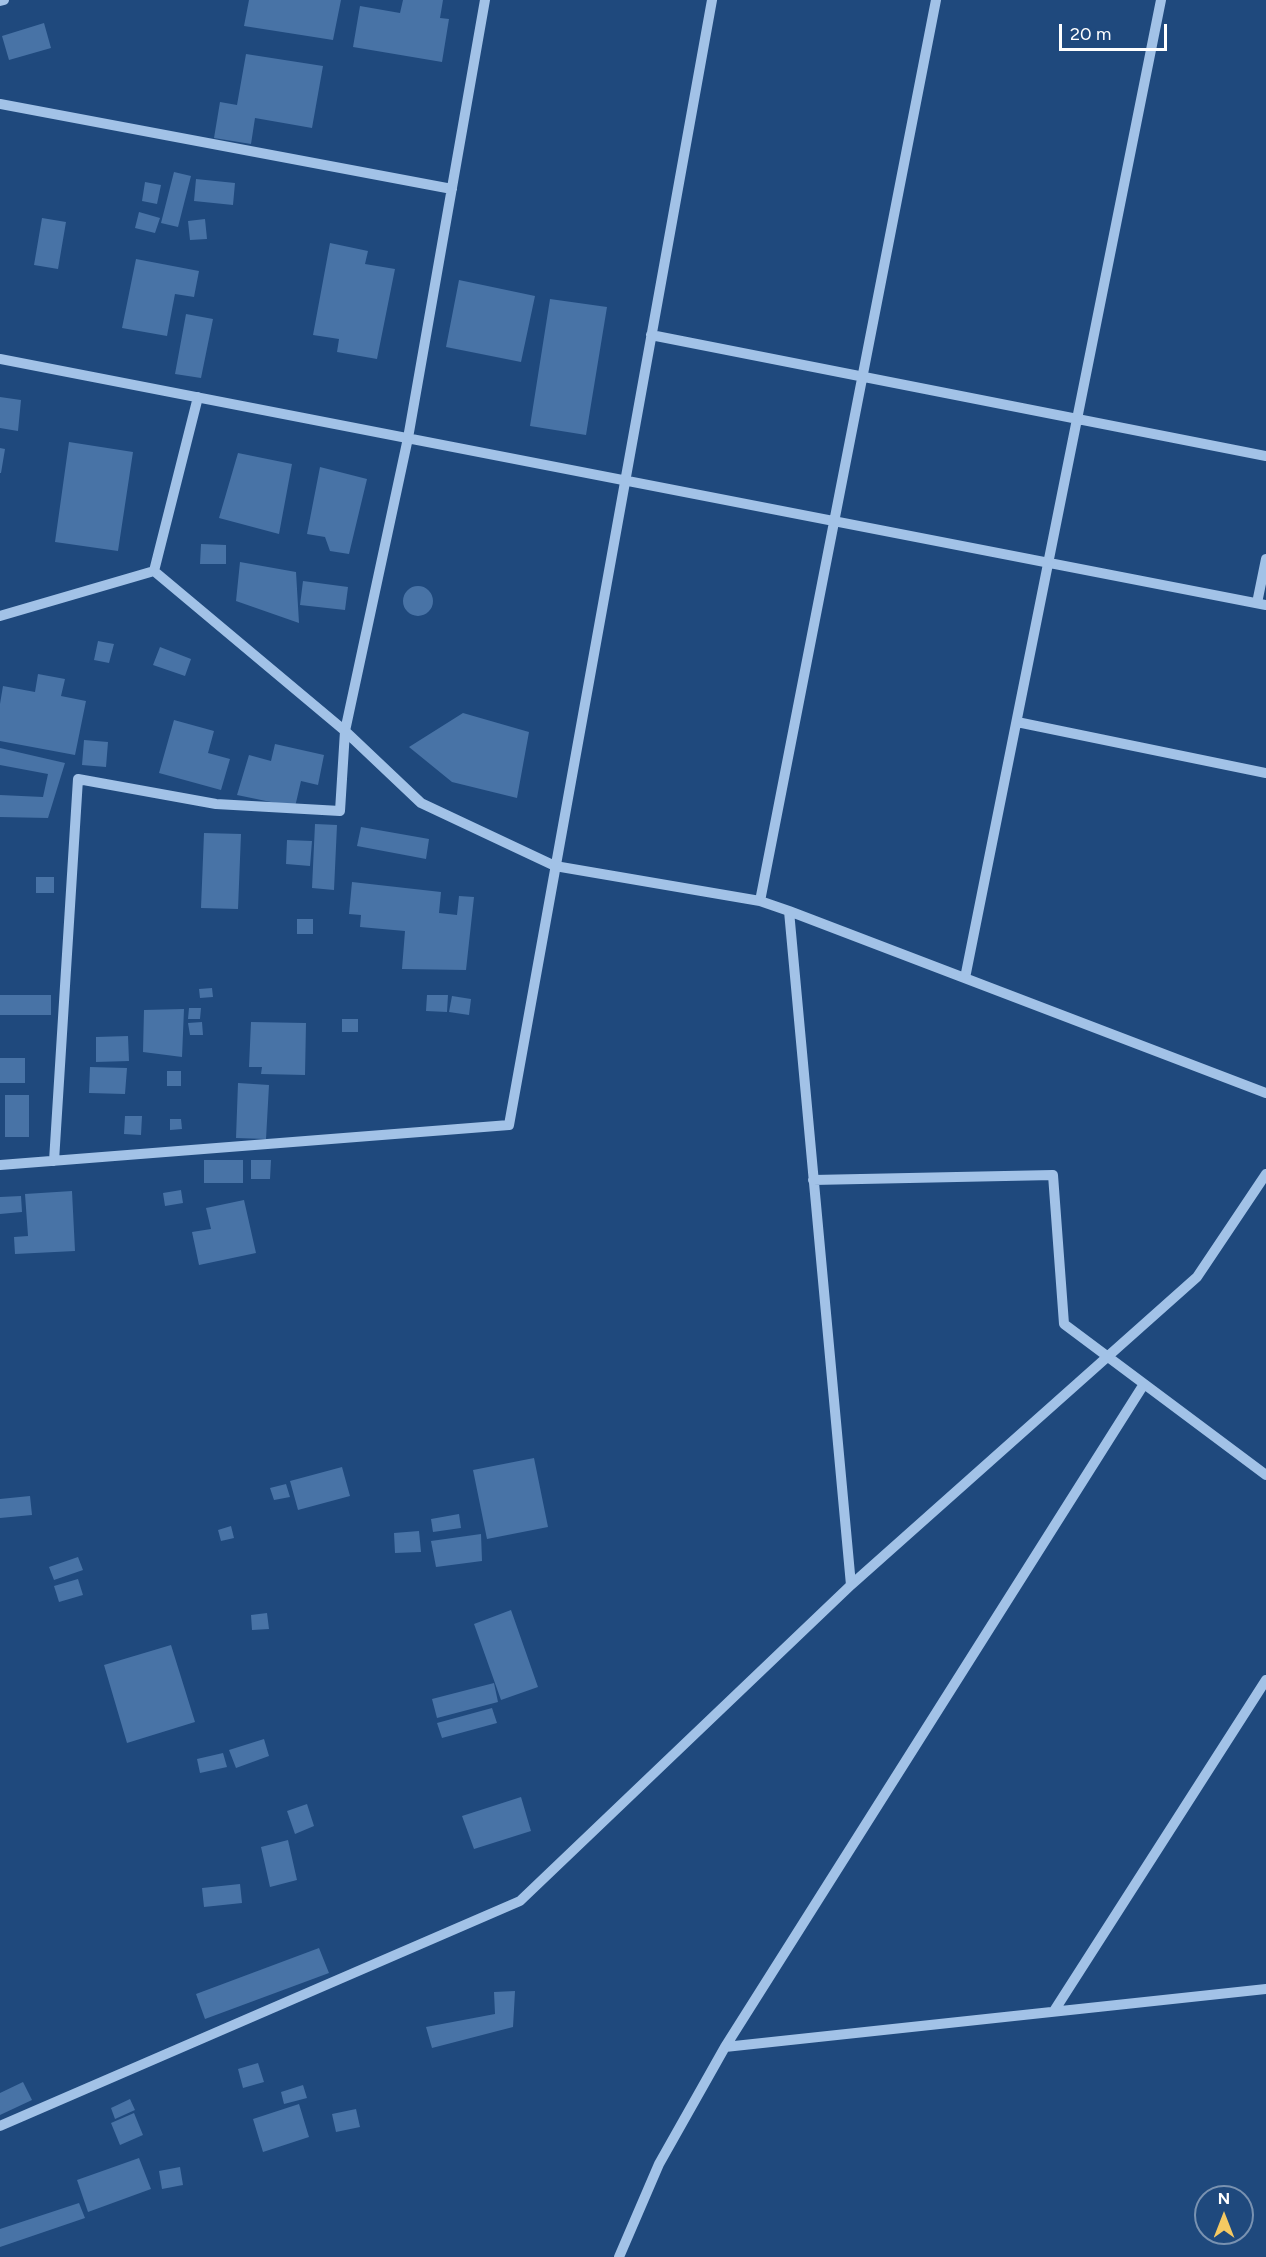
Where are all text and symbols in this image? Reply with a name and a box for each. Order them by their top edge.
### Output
scale bar [1062,12,1170,50]
text: 20 m [1070,23,1111,45]
north arrow [1194,2185,1254,2245]
text: N [1218,2189,1230,2208]

